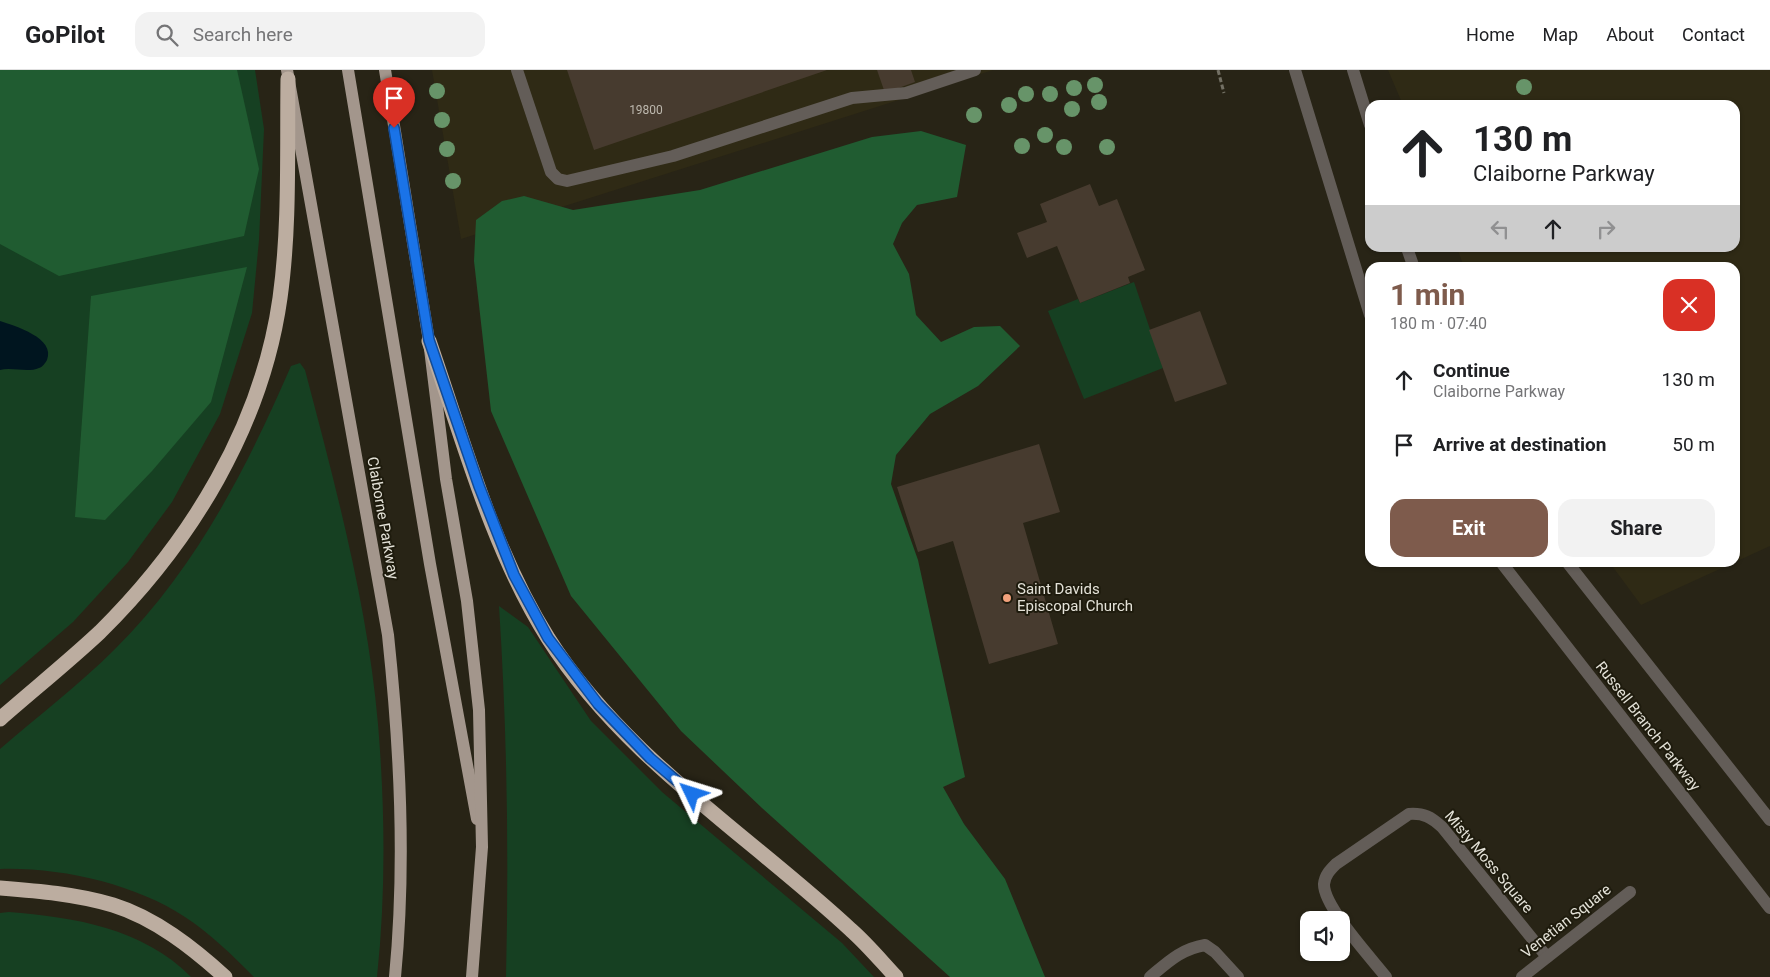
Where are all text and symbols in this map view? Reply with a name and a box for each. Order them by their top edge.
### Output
search box [135,12,485,57]
text: GoPilot [25,21,105,49]
icon: search [153,21,181,49]
text: Search here [193,23,293,46]
text: Home [1466,24,1515,45]
text: Map [1543,24,1578,45]
text: About [1606,24,1654,45]
text: Contact [1682,24,1745,45]
pin [373,77,415,128]
icon: arrive [380,84,408,112]
house number: 19800 [629,103,663,117]
text: 130 m [1473,119,1572,160]
icon: ahead [1390,120,1455,185]
text: Claiborne Parkway [1473,161,1655,186]
icon: left [1486,215,1514,243]
icon: ahead [1539,215,1567,243]
icon: right [1592,215,1620,243]
text: 1 min [1390,277,1465,312]
button: close [1663,279,1715,331]
text: 180 m · 07:40 [1390,314,1487,333]
text: Continue [1433,359,1510,382]
icon: ahead [1390,366,1418,394]
text: 130 m [1662,368,1715,391]
text: Claiborne Parkway [1433,382,1565,401]
icon: arrive [1390,431,1418,459]
text: Arrive at destination [1433,433,1606,456]
text: 50 m [1672,433,1715,456]
street label: Claiborne Parkway [363,455,403,581]
button: Exit [1390,499,1548,557]
button: Share [1558,499,1715,557]
place label: Saint Davids Episcopal Church [1017,580,1133,615]
marker: Saint Davids Episcopal Church [1001,592,1013,604]
street label: Russell Branch Parkway [1592,658,1704,794]
position arrow [665,767,717,819]
street label: Misty Moss Square [1441,807,1537,917]
street label: Venetian Square [1518,880,1614,962]
map controls [1300,911,1350,961]
button: sound [1300,911,1350,961]

